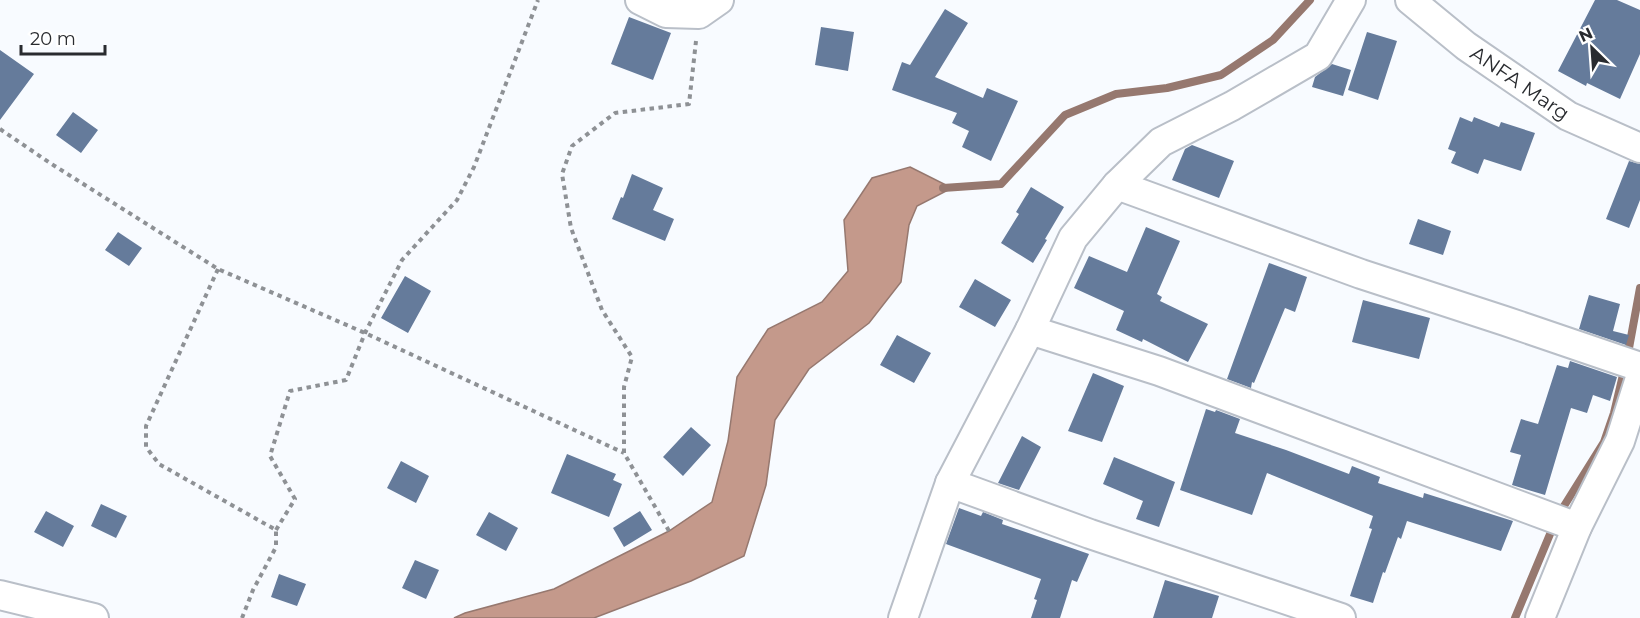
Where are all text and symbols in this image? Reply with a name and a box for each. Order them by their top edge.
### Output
scale bar [21,18,105,56]
north arrow [1562,18,1622,78]
text: N [1576,24,1596,46]
text: 20 m [30,28,76,50]
street label: ANFA Marg [1466,41,1574,125]

